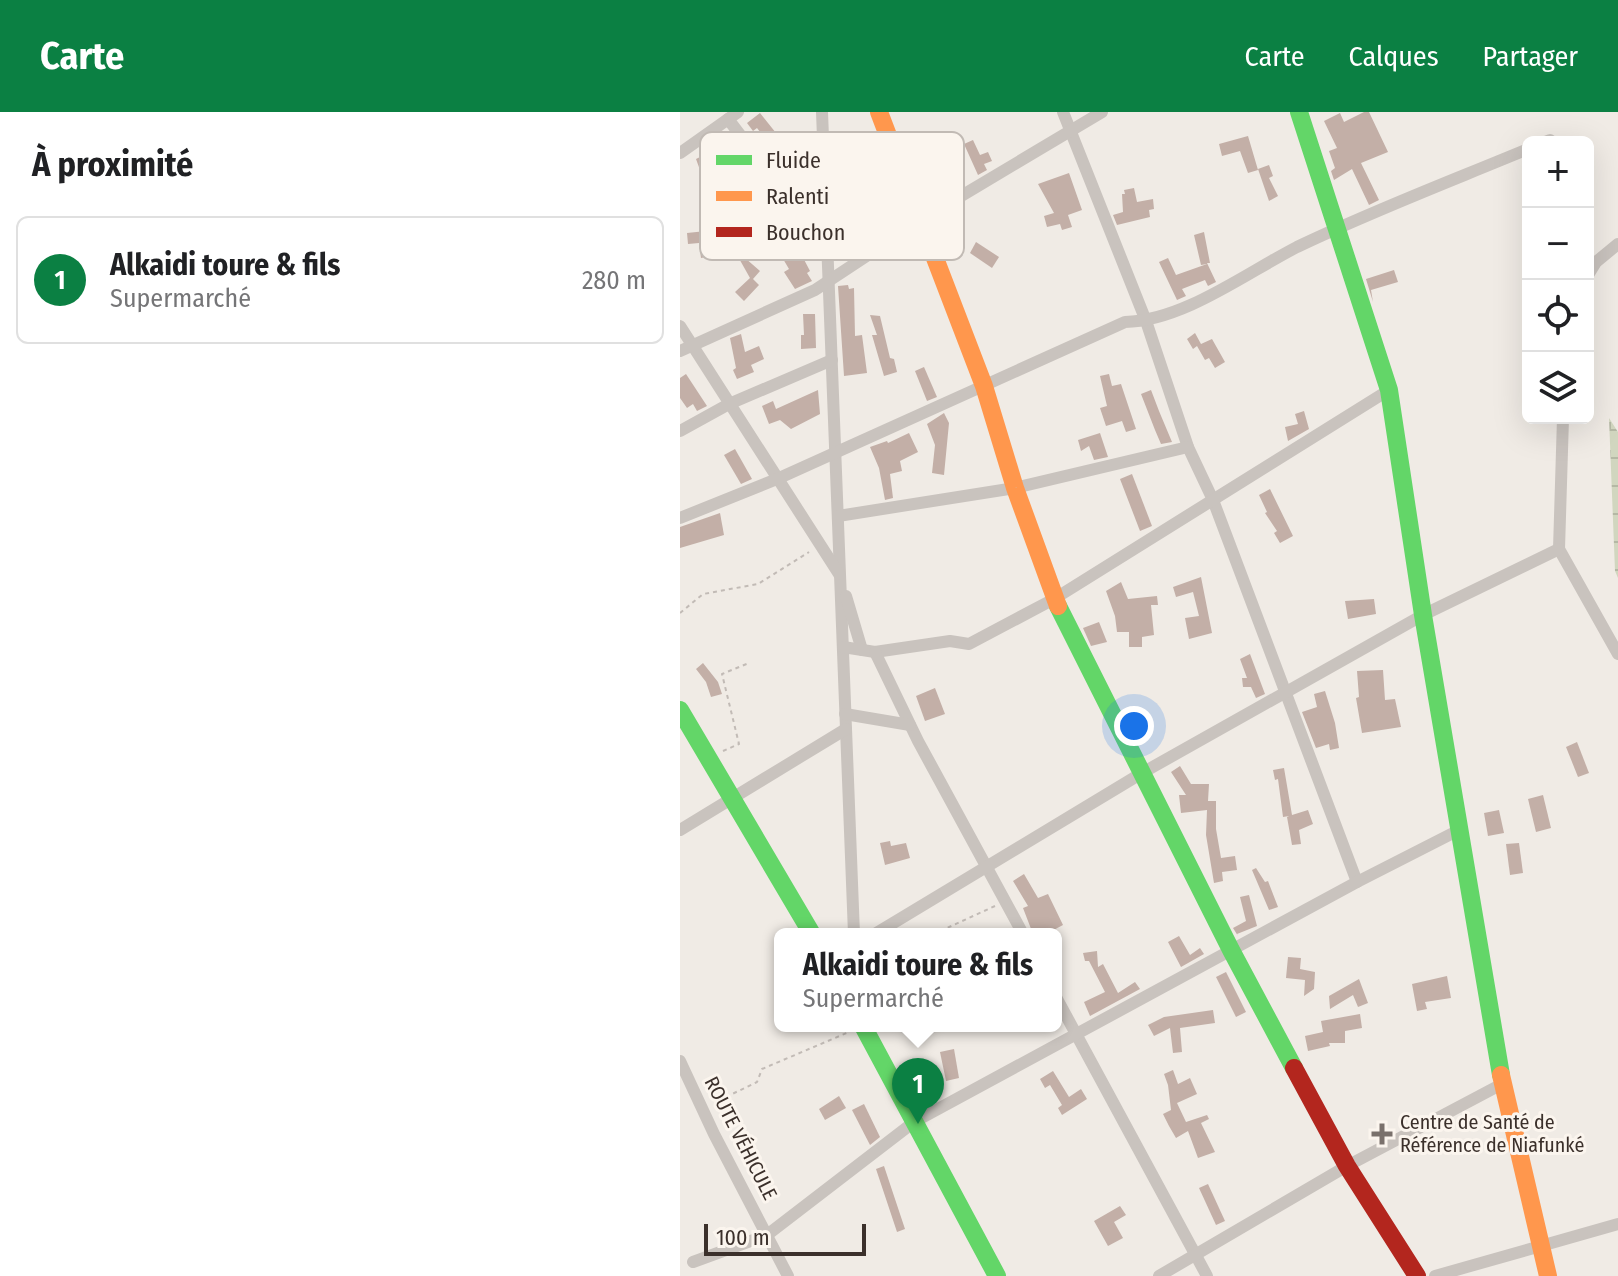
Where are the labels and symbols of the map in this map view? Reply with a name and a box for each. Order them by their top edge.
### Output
legend [700,132,964,260]
text: Fluide [766,147,821,174]
text: Ralenti [766,183,829,210]
text: Bouchon [766,219,845,246]
your location [1114,706,1154,746]
pin: 1 [892,1058,944,1124]
street label: ROUTE VÉHICULE [700,1072,782,1204]
place label: Centre de Santé de Référence de Niafunké [1400,1110,1584,1157]
marker: Centre de Santé de Référence de Niafunké [1371,1123,1393,1145]
scale bar [704,1220,866,1256]

